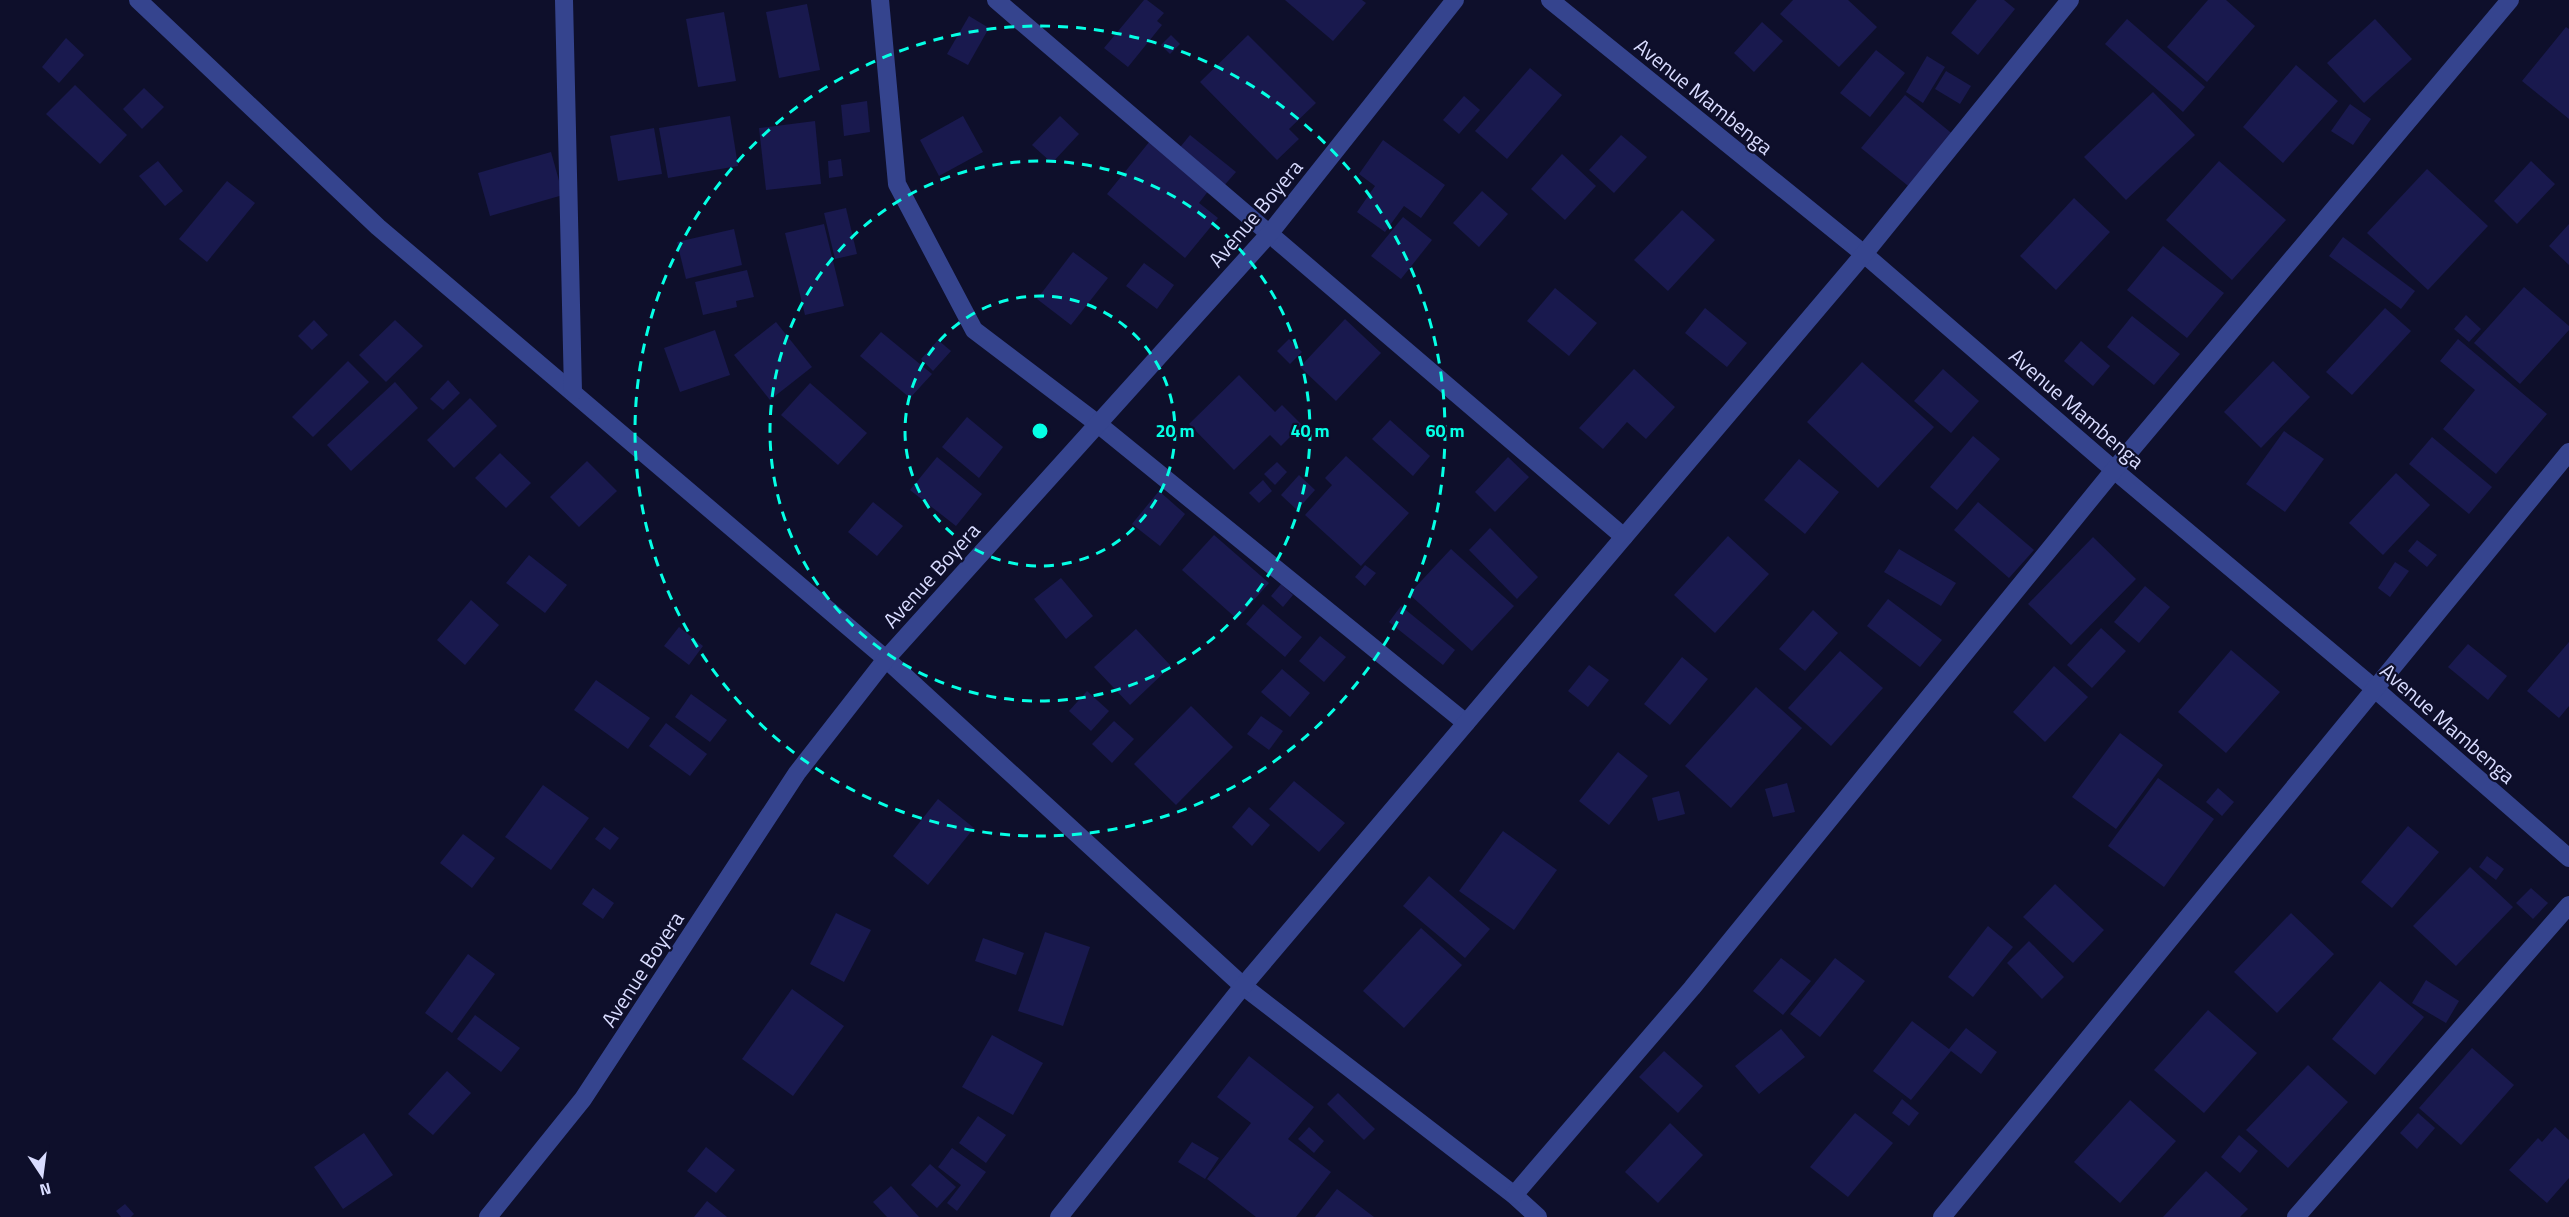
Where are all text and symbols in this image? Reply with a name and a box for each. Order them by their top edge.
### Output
street label: Avenue Mambenga [1628,30,1781,162]
street label: Avenue Boyera [1200,152,1310,274]
street label: Avenue Mambenga [2002,340,2152,476]
text: 20 m [1155,417,1195,444]
text: 40 m [1290,417,1330,444]
text: 60 m [1425,417,1465,444]
centre of rings [1030,421,1050,441]
street label: Avenue Boyera [875,515,988,635]
street label: Avenue Mambenga [2373,655,2523,791]
street label: Avenue Boyera [593,904,692,1033]
north arrow [12,1145,72,1205]
text: N [37,1177,53,1203]

